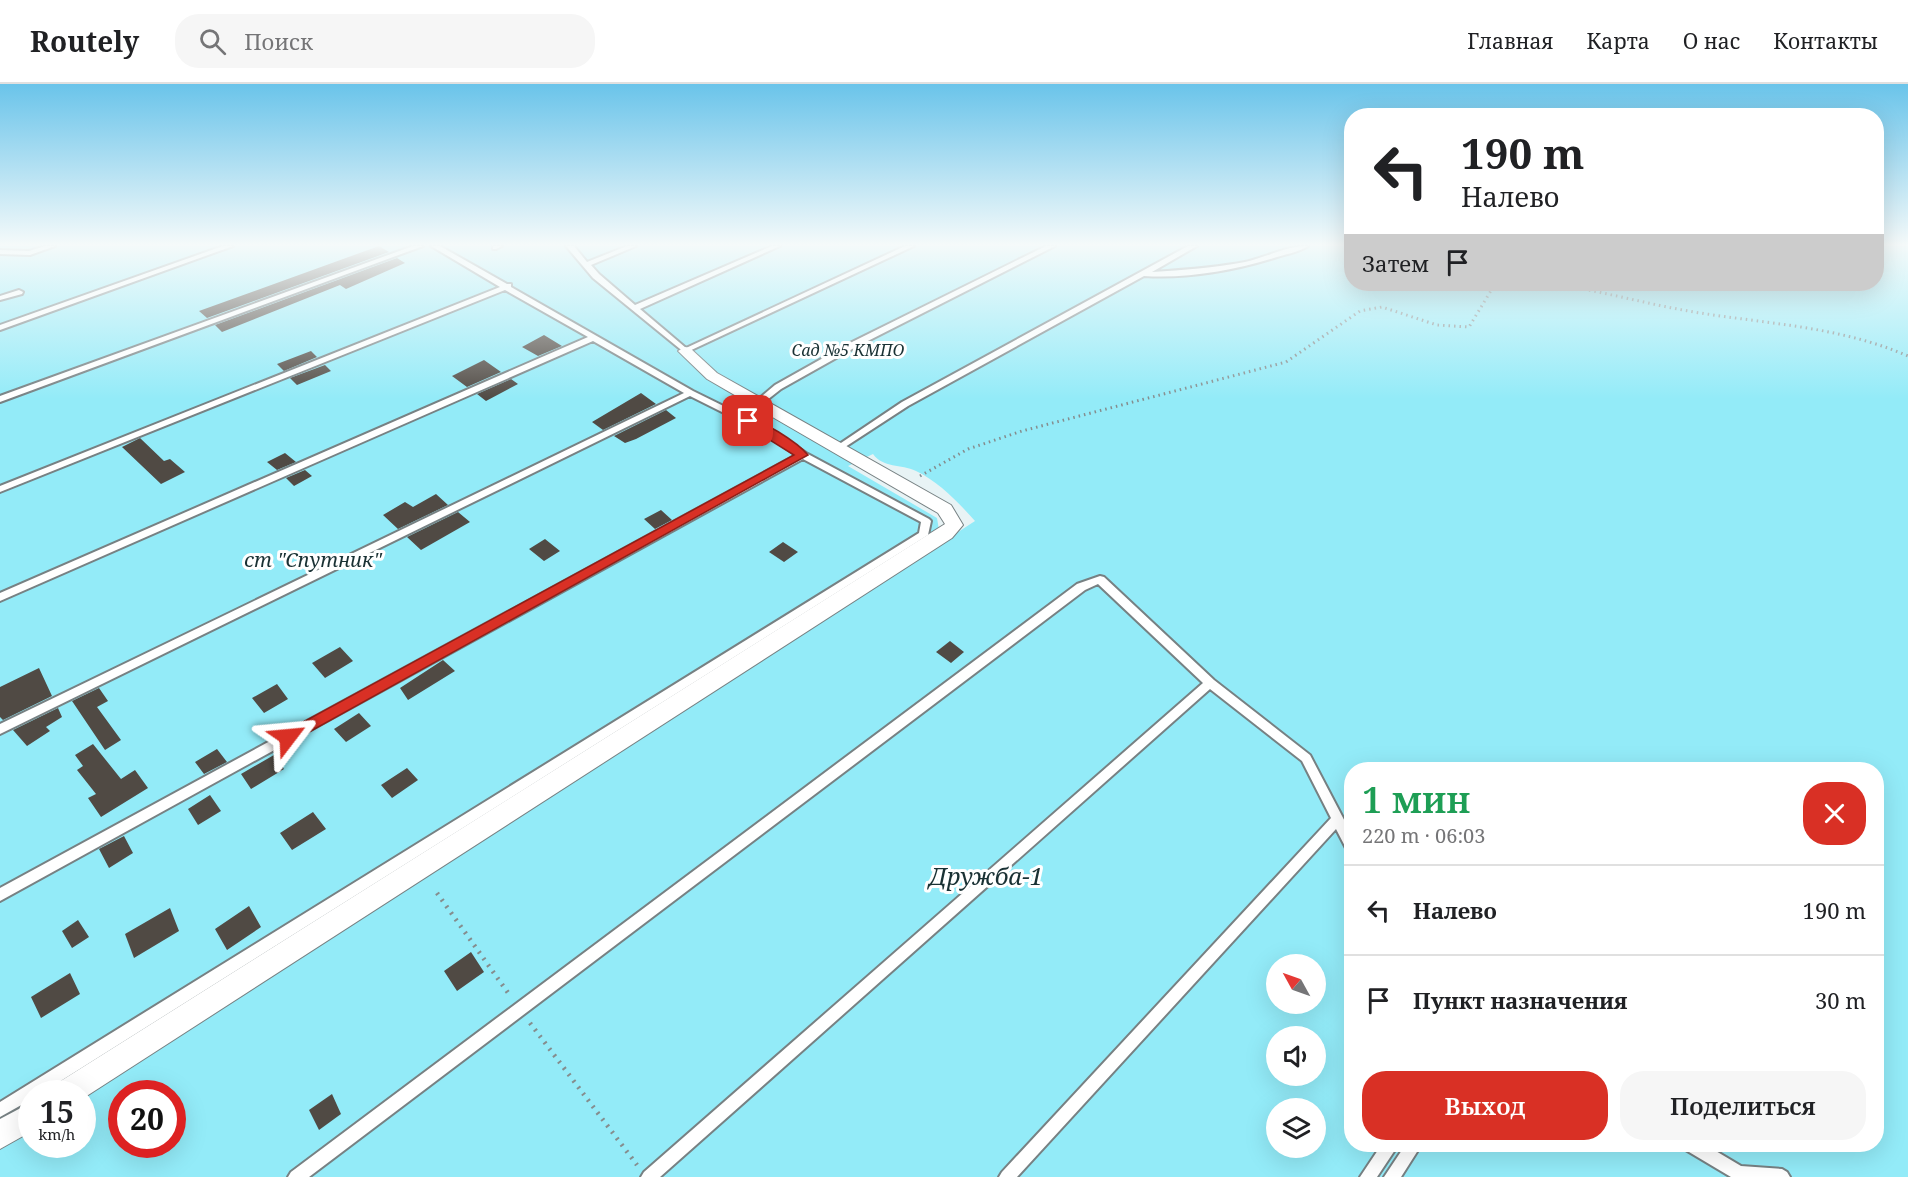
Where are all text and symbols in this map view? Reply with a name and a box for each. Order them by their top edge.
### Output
search box [175,14,595,68]
text: Routely [30,22,139,60]
icon: search [196,25,229,58]
text: Поиск [244,26,313,56]
text: Главная [1467,27,1554,55]
text: Карта [1587,27,1650,55]
text: О нас [1683,27,1740,55]
text: Контакты [1773,27,1878,55]
text: 190 m [1461,124,1585,181]
icon: left [1362,132,1440,210]
text: Налево [1461,178,1559,215]
icon: arrive [1441,246,1474,279]
text: Затем [1362,248,1429,278]
park label: Сад №5 КМПО [792,339,905,361]
pin [722,395,773,446]
icon: arrive [731,404,764,437]
park label: ст "Спутник" [244,546,383,573]
position arrow [256,705,320,769]
text: 1 мин [1362,775,1471,824]
button: close [1803,782,1866,845]
text: 220 m · 06:03 [1362,822,1485,849]
park label: Дружба-1 [926,859,1043,892]
icon: left [1362,894,1395,927]
text: Налево [1413,895,1497,925]
text: 190 m [1803,895,1866,925]
north arrow [1266,954,1326,1014]
map controls [1266,954,1326,1158]
icon: arrive [1362,984,1395,1017]
text: Пункт назначения [1413,985,1627,1015]
text: 30 m [1815,985,1866,1015]
button: sound [1266,1026,1326,1086]
button: Выход [1362,1071,1608,1140]
button: Поделиться [1620,1071,1866,1140]
speed limit sign: 20 [108,1080,186,1158]
text: 15 [40,1091,74,1132]
button: layers [1266,1098,1326,1158]
text: km/h [39,1124,75,1144]

